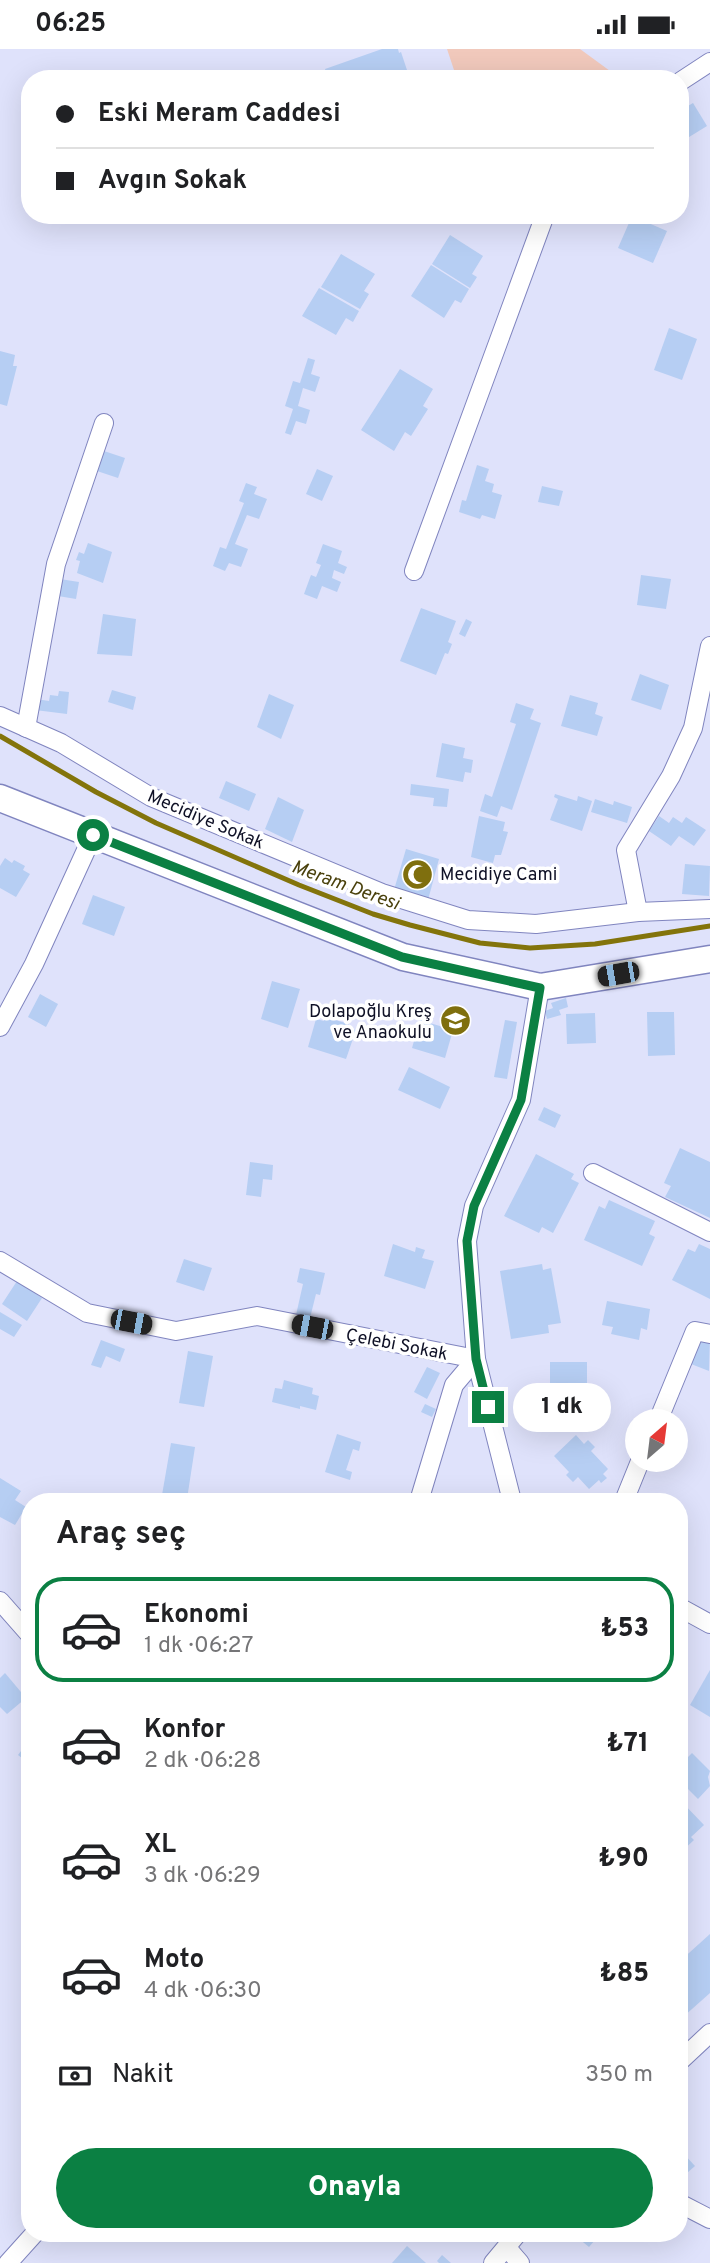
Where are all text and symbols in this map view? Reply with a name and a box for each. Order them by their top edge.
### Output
text: 06:25 [35,8,106,41]
text: Eski Meram Caddesi [98,98,341,131]
text: Avgın Sokak [98,165,247,198]
street label: Mecidiye Sokak [143,785,267,855]
route start [77,819,109,851]
water label: Meram Deresi [288,855,404,917]
mosque icon: Mecidiye Cami [400,857,434,891]
place label: Mecidiye Cami [440,864,557,887]
car [596,960,641,988]
place label: Dolapoğlu Kreş ve Anaokulu [309,1001,432,1045]
school or university icon: Dolapoğlu Kreş ve Anaokulu [438,1004,472,1038]
car [109,1308,154,1336]
car [290,1313,335,1341]
street label: Çelebi Sokak [344,1324,450,1367]
callout: 1 dk [512,1383,610,1431]
route end [472,1391,504,1423]
text: 1 dk [541,1393,583,1422]
north arrow [625,1409,688,1472]
map controls [625,1409,688,1472]
text: Araç seç [56,1515,186,1555]
icon: car [60,1598,123,1661]
text: Ekonomi [144,1599,249,1632]
text: ₺53 [600,1613,649,1646]
text: 1 dk · 06:27 [144,1632,253,1661]
icon: car [60,1713,123,1776]
text: Konfor [144,1714,225,1747]
text: ₺71 [607,1728,649,1761]
text: 2 dk · 06:28 [144,1747,261,1776]
icon: car [60,1828,123,1891]
text: XL [144,1829,176,1862]
text: ₺90 [598,1843,649,1876]
text: 3 dk · 06:29 [144,1862,261,1891]
icon: car [60,1943,123,2006]
text: Moto [144,1944,204,1977]
text: ₺85 [599,1958,649,1991]
text: 4 dk · 06:30 [144,1977,262,2006]
icon: cash [56,2057,94,2095]
text: Nakit [112,2059,174,2092]
text: 350 m [585,2061,653,2090]
button: Onayla [56,2148,653,2228]

